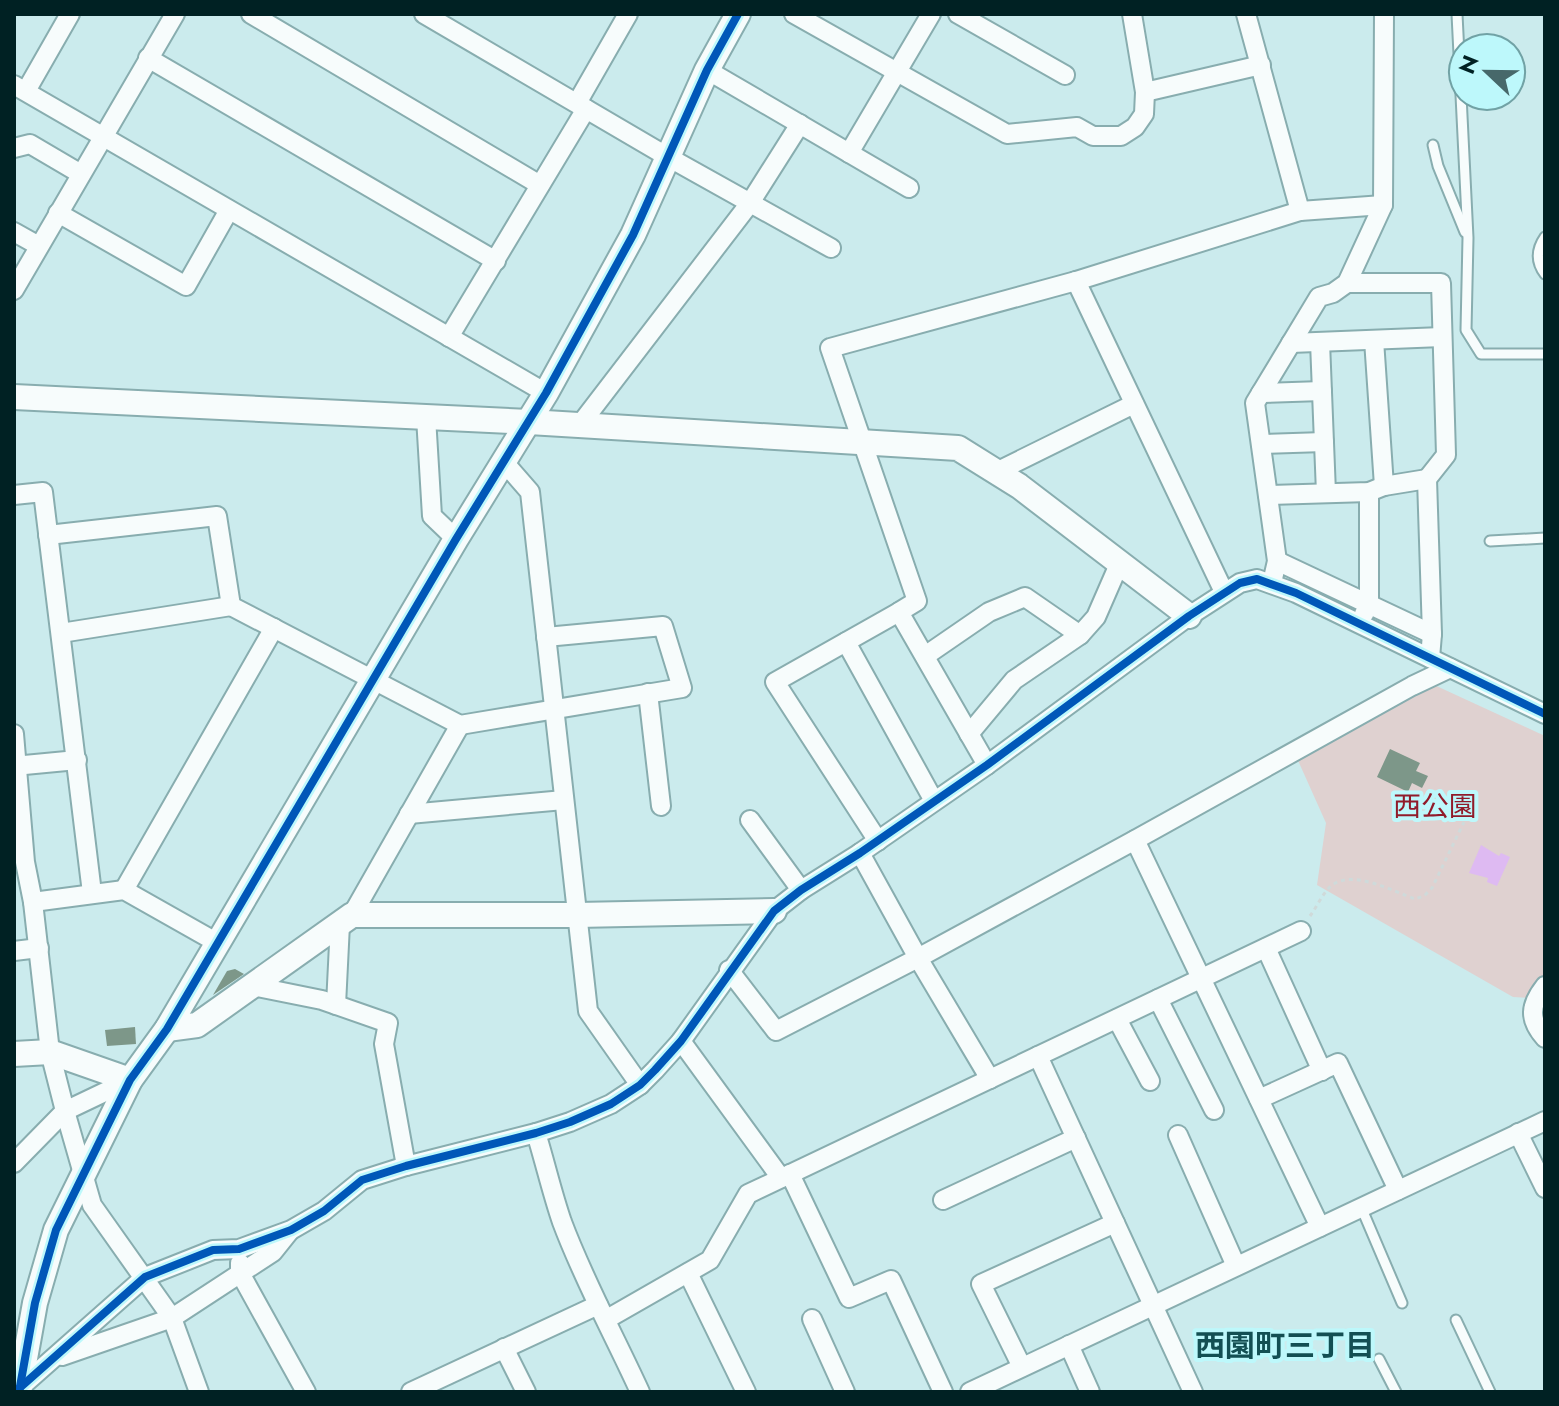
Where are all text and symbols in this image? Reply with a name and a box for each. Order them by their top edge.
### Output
north arrow [1447,32,1527,112]
text: N [1450,50,1487,79]
park label: 西公園 [1393,786,1477,827]
district label: 西園町三丁目 [1195,1324,1375,1367]

